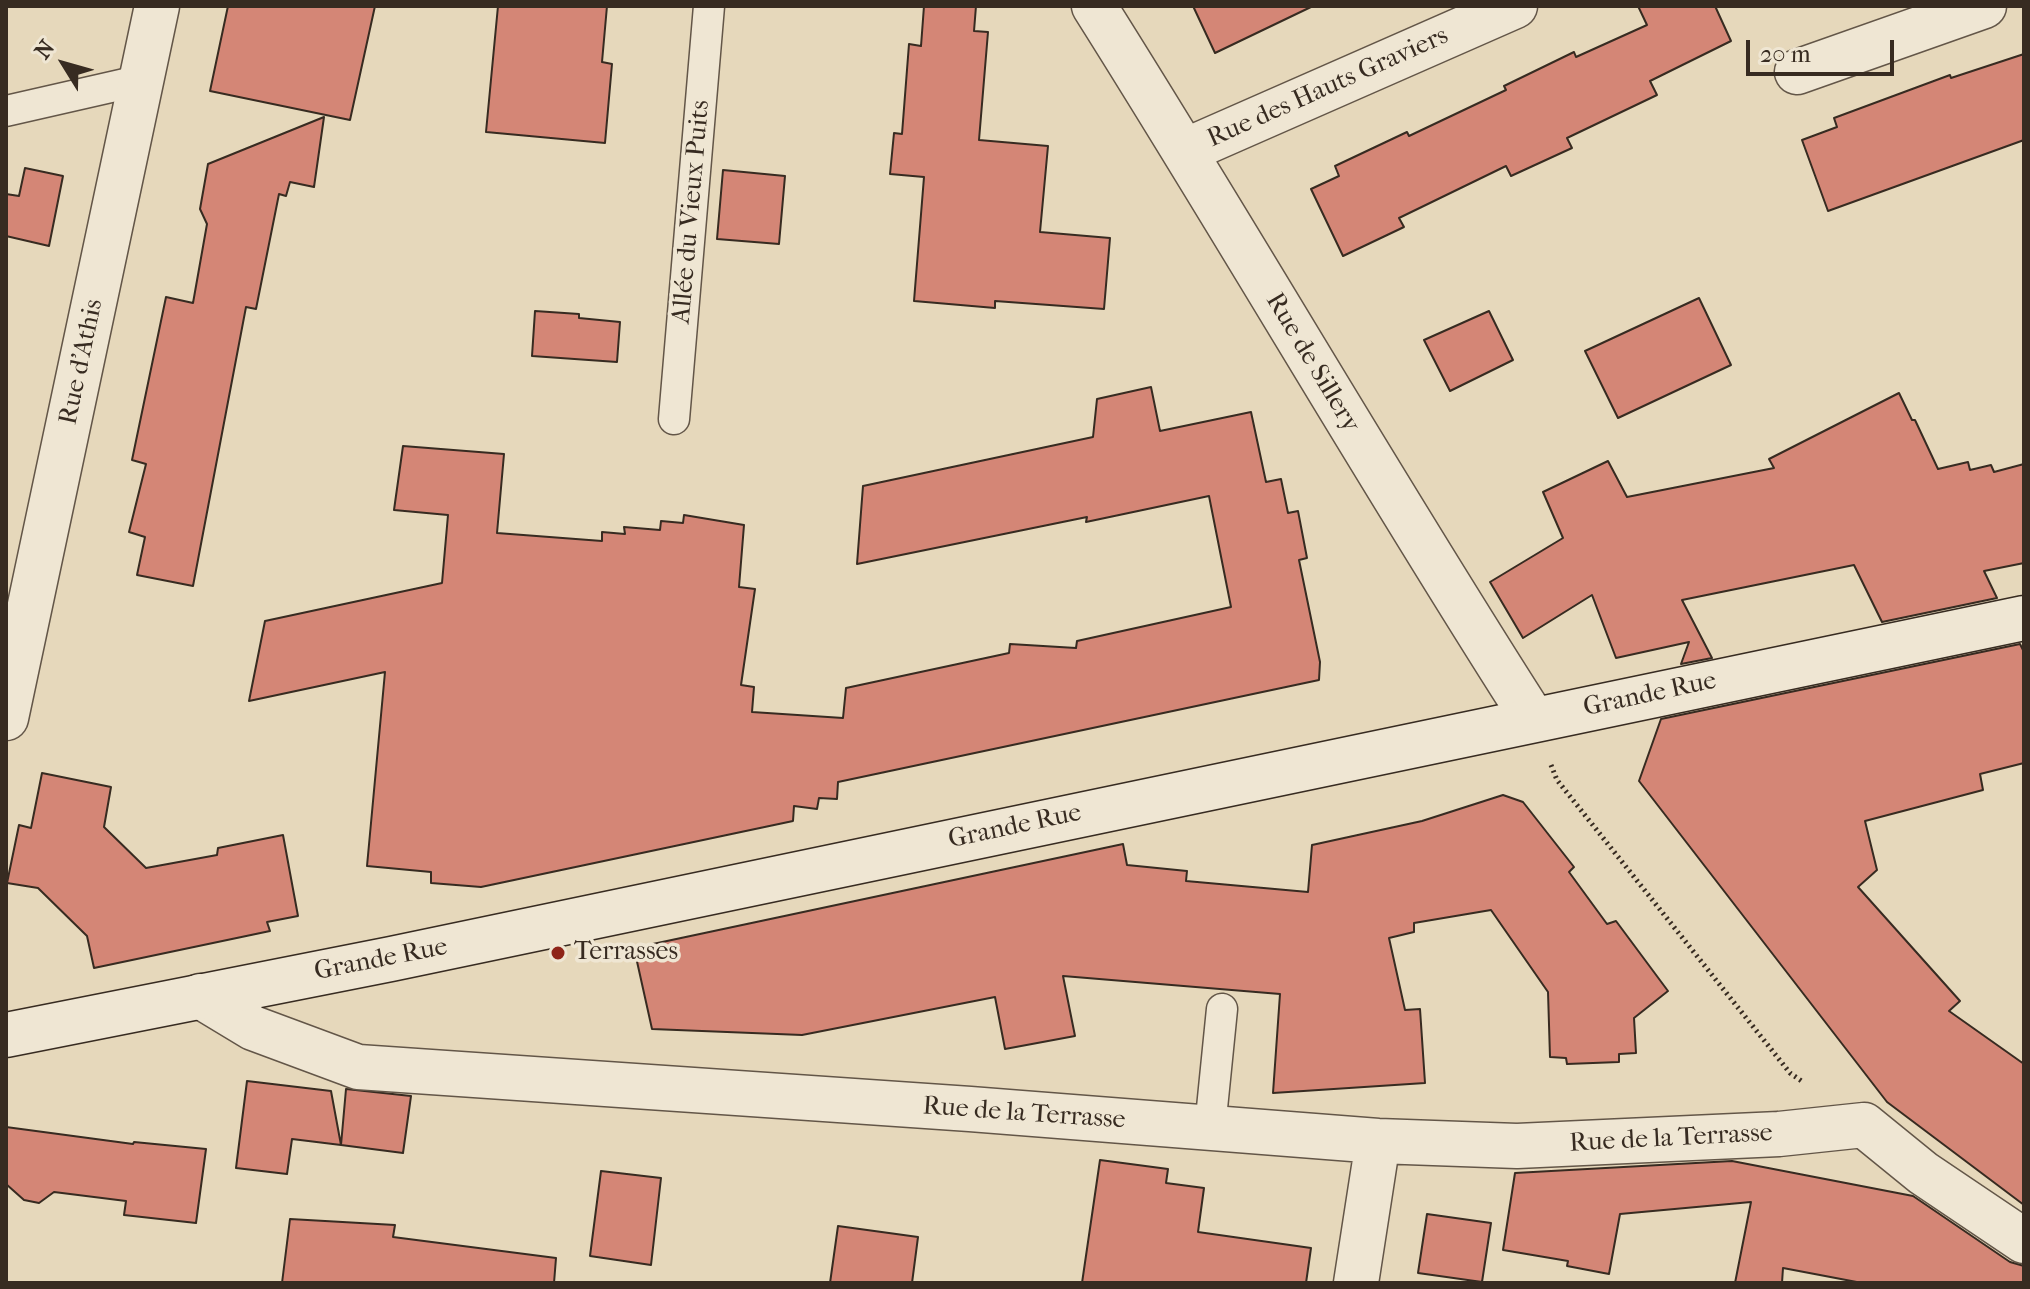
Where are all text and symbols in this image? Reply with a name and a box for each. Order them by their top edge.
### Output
street label: Rue des Hauts Graviers [1203,21,1453,155]
north arrow [24,24,104,104]
scale bar [1750,24,1898,74]
text: N [29,35,60,64]
text: 20 m [1760,40,1811,68]
street label: Allée du Vieux Puits [667,99,717,325]
street label: Rue de Sillery [1258,288,1366,438]
street label: Rue d'Athis [53,296,111,428]
street label: Grande Rue [1581,666,1719,724]
street label: Grande Rue [946,798,1084,856]
street label: Grande Rue [312,932,450,988]
place label: Terrasses [574,937,678,969]
marker: Terrasses [549,944,567,962]
street label: Rue de la Terrasse [922,1091,1126,1137]
street label: Rue de la Terrasse [1569,1118,1773,1160]

